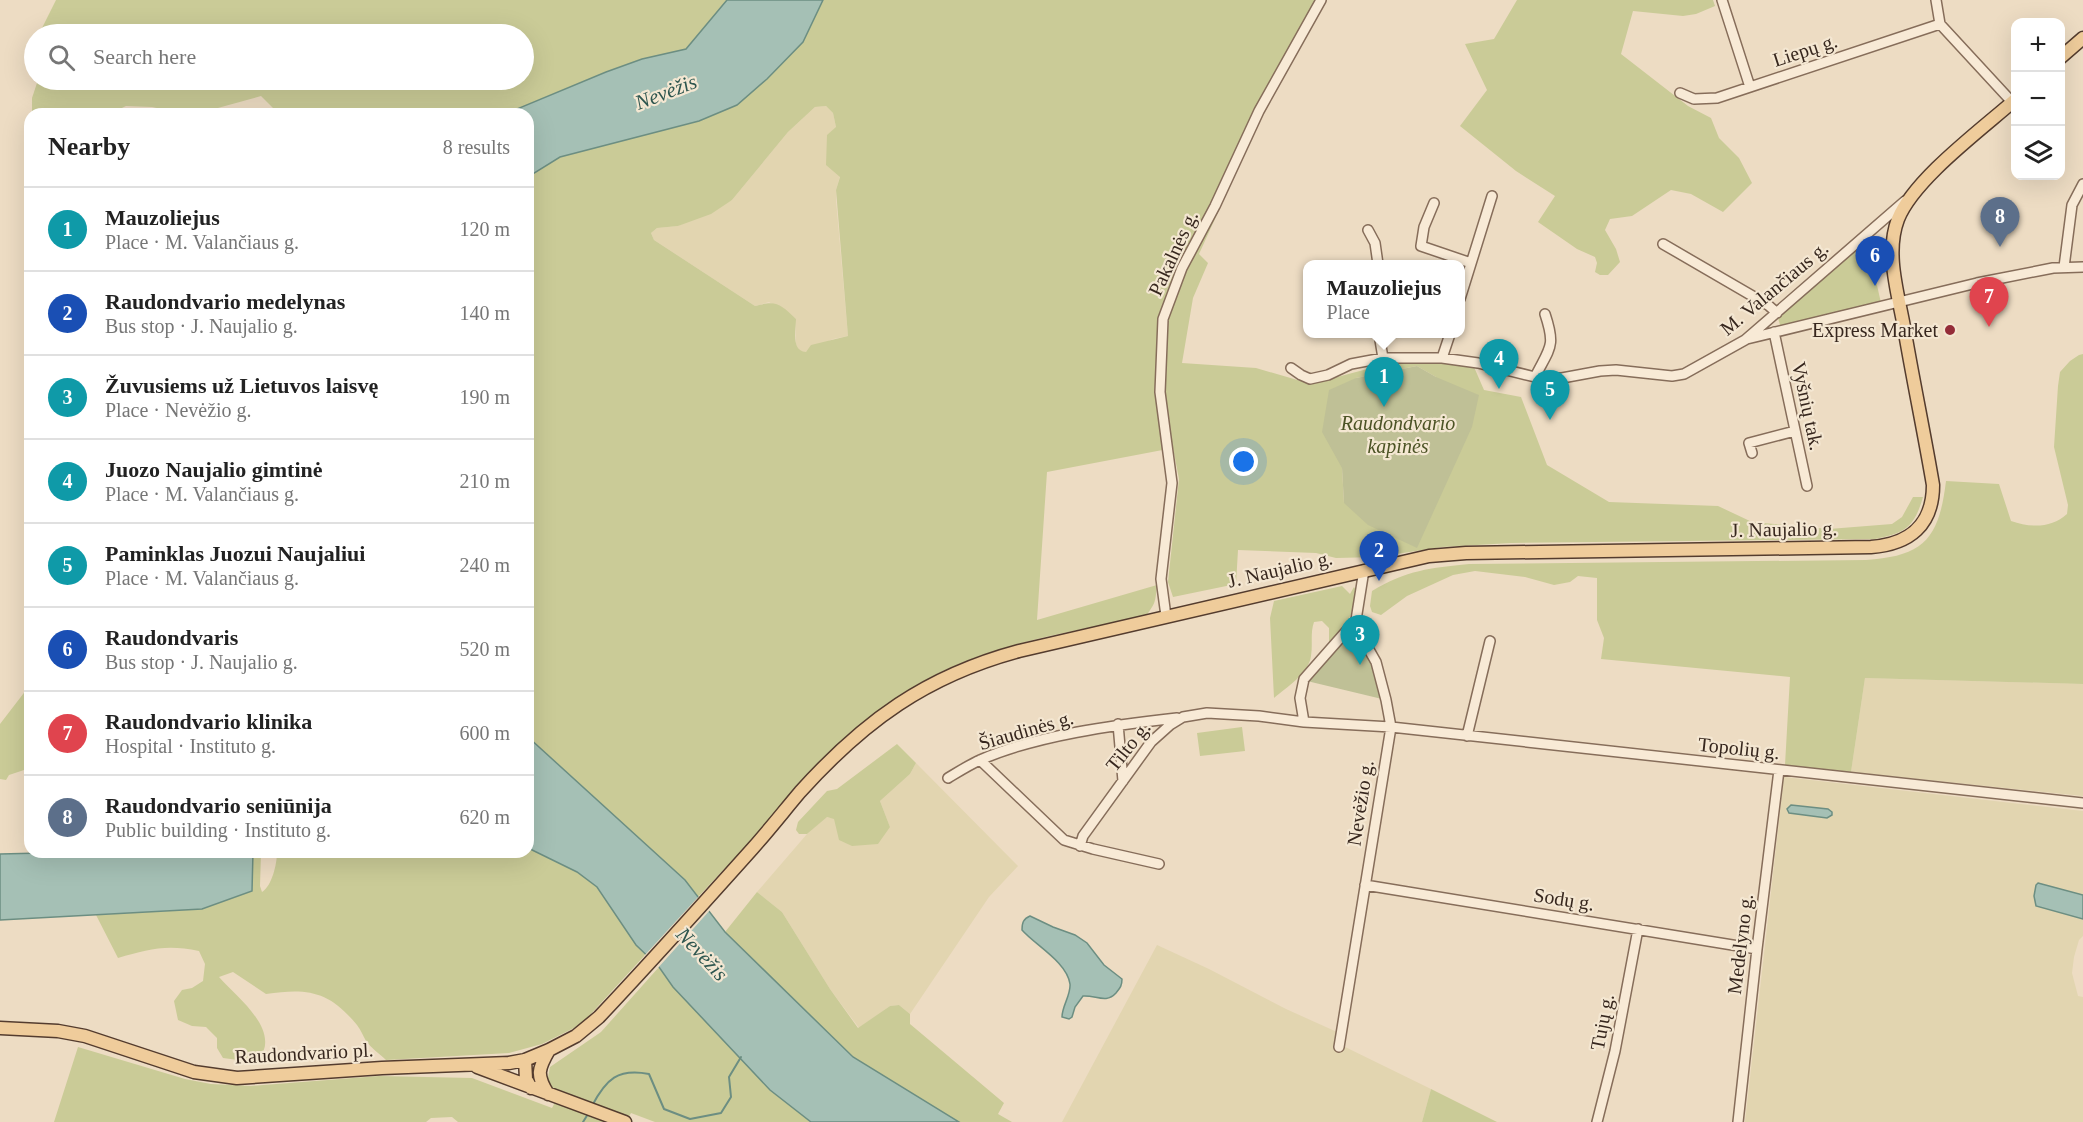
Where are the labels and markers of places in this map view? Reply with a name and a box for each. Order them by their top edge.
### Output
pin: 8 [1980,198,2020,247]
pin: 6 [1856,236,1894,286]
pin: 7 [1970,278,2008,327]
place label: Express Market [1812,319,1938,342]
marker: Express Market [1943,323,1957,337]
pin: 4 [1480,340,1518,389]
pin: 1 [1364,358,1404,407]
pin: 5 [1530,370,1570,420]
pin: 2 [1360,532,1398,581]
pin: 3 [1340,616,1380,665]

